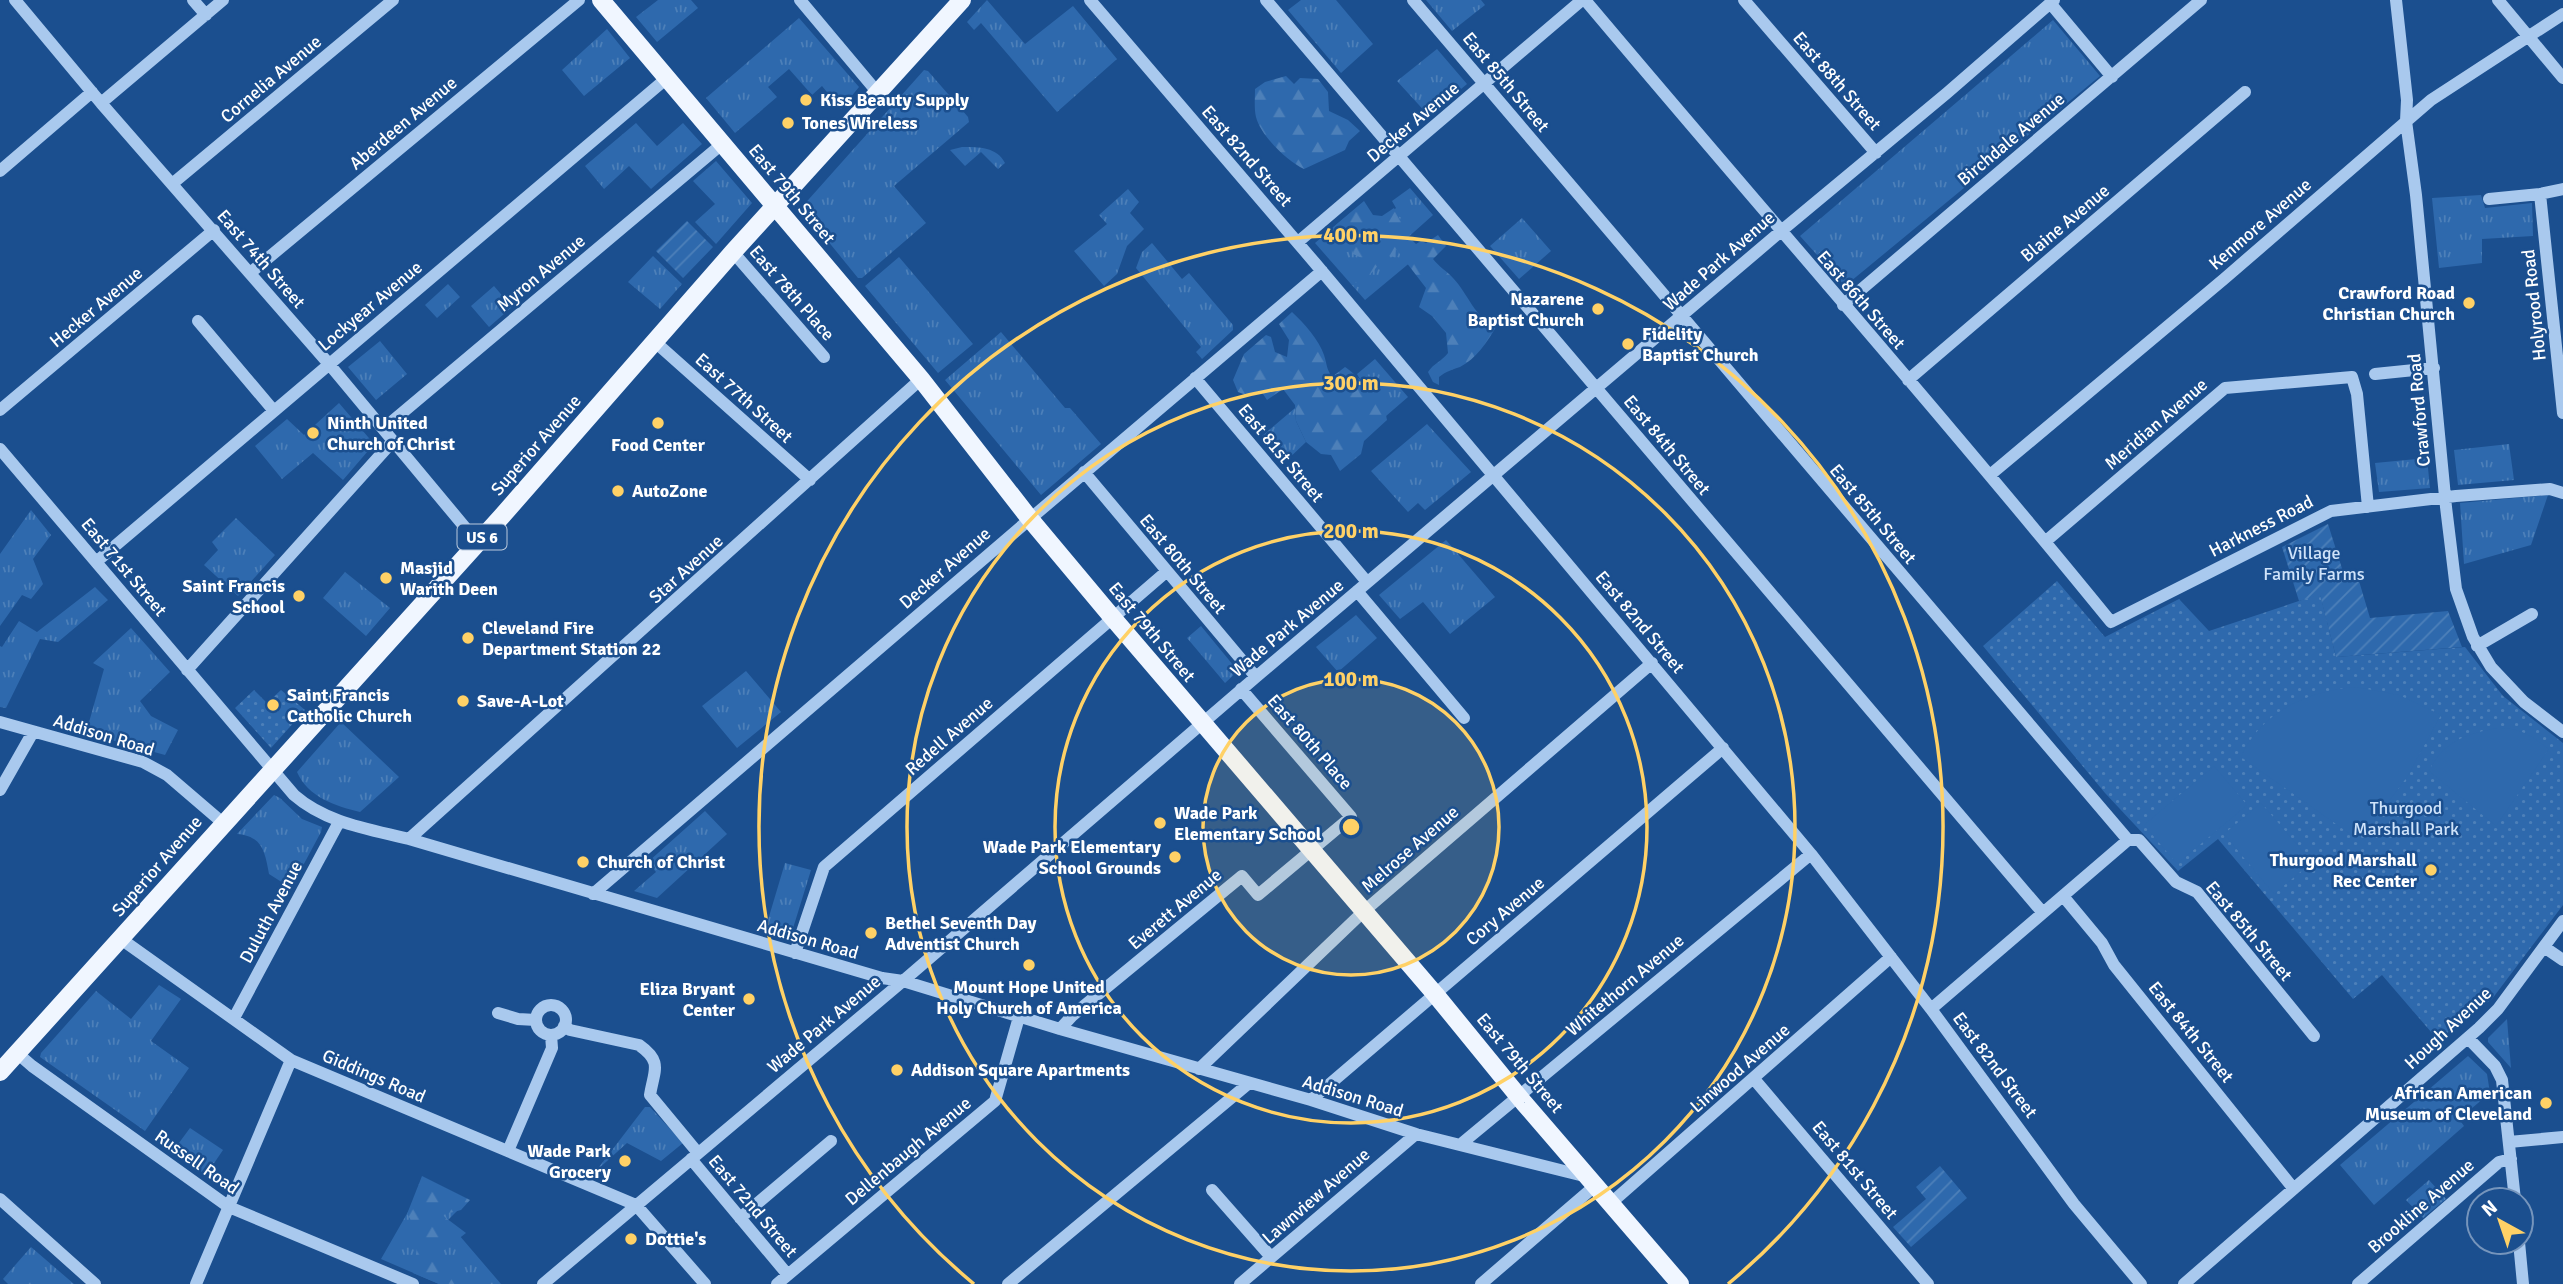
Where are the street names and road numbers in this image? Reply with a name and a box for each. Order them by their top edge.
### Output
street label: East 88th Street [1788,27,1886,135]
street label: East 85th Street [1458,28,1554,136]
street label: Cornelia Avenue [216,30,326,128]
street label: Aberdeen Avenue [345,72,461,174]
street label: Decker Avenue [1362,77,1464,167]
street label: Birchdale Avenue [1953,88,2069,190]
street label: East 82nd Street [1197,101,1297,211]
street label: East 79th Street [744,140,840,248]
street label: Kenmore Avenue [2204,174,2316,274]
street label: Blaine Avenue [2016,179,2114,267]
street label: East 74th Street [212,205,310,313]
street label: Wade Park Avenue [1659,206,1779,316]
street label: Myron Avenue [492,230,590,316]
street label: East 78th Place [745,241,839,345]
street label: East 86th Street [1812,246,1910,354]
street label: Holyrood Road [2517,248,2551,362]
street label: Lockyear Avenue [314,256,426,356]
street label: Hecker Avenue [45,262,147,352]
street label: East 77th Street [691,348,797,448]
street label: Crawford Road [2403,353,2435,467]
street label: Meridian Avenue [2100,373,2212,475]
street label: Superior Avenue [486,390,586,500]
street label: East 84th Street [1619,391,1715,499]
street label: East 81st Street [1233,399,1329,507]
street label: East 85th Street [1825,460,1921,568]
street label: Harkness Road [2205,490,2317,562]
street label: East 80th Street [1135,510,1231,618]
street label: East 71st Street [76,513,172,621]
street label: Decker Avenue [895,522,995,614]
road number: US 6 [458,524,506,550]
street label: Star Avenue [644,530,728,608]
street label: East 82nd Street [1591,566,1689,678]
street label: Wade Park Avenue [1226,574,1348,682]
street label: East 79th Street [1104,578,1200,686]
street label: East 80th Place [1263,690,1357,794]
street label: Redell Avenue [901,692,997,780]
street label: Addison Road [51,709,157,761]
street label: Melrose Avenue [1357,801,1463,897]
street label: Superior Avenue [107,811,207,921]
street label: Duluth Avenue [235,857,307,967]
street label: Everett Avenue [1124,864,1226,954]
street label: Cory Avenue [1461,872,1549,950]
street label: East 85th Street [2201,877,2297,985]
street label: Addison Road [755,914,861,964]
street label: Whitethorn Avenue [1562,929,1688,1041]
street label: Wade Park Avenue [763,970,885,1078]
street label: East 84th Street [2144,977,2238,1087]
street label: Hough Avenue [2400,982,2496,1074]
street label: East 82nd Street [1948,1008,2042,1122]
street label: East 79th Street [1472,1009,1568,1117]
street label: Linwood Avenue [1686,1019,1794,1117]
street label: Giddings Road [319,1044,429,1108]
street label: Addison Road [1300,1070,1406,1122]
street label: Dellenbaugh Avenue [841,1092,975,1210]
street label: East 81st Street [1807,1116,1903,1224]
street label: Russell Road [151,1125,243,1199]
street label: Lawnview Avenue [1258,1143,1374,1249]
street label: East 72nd Street [704,1150,802,1262]
street label: Brookline Avenue [2363,1154,2479,1258]

